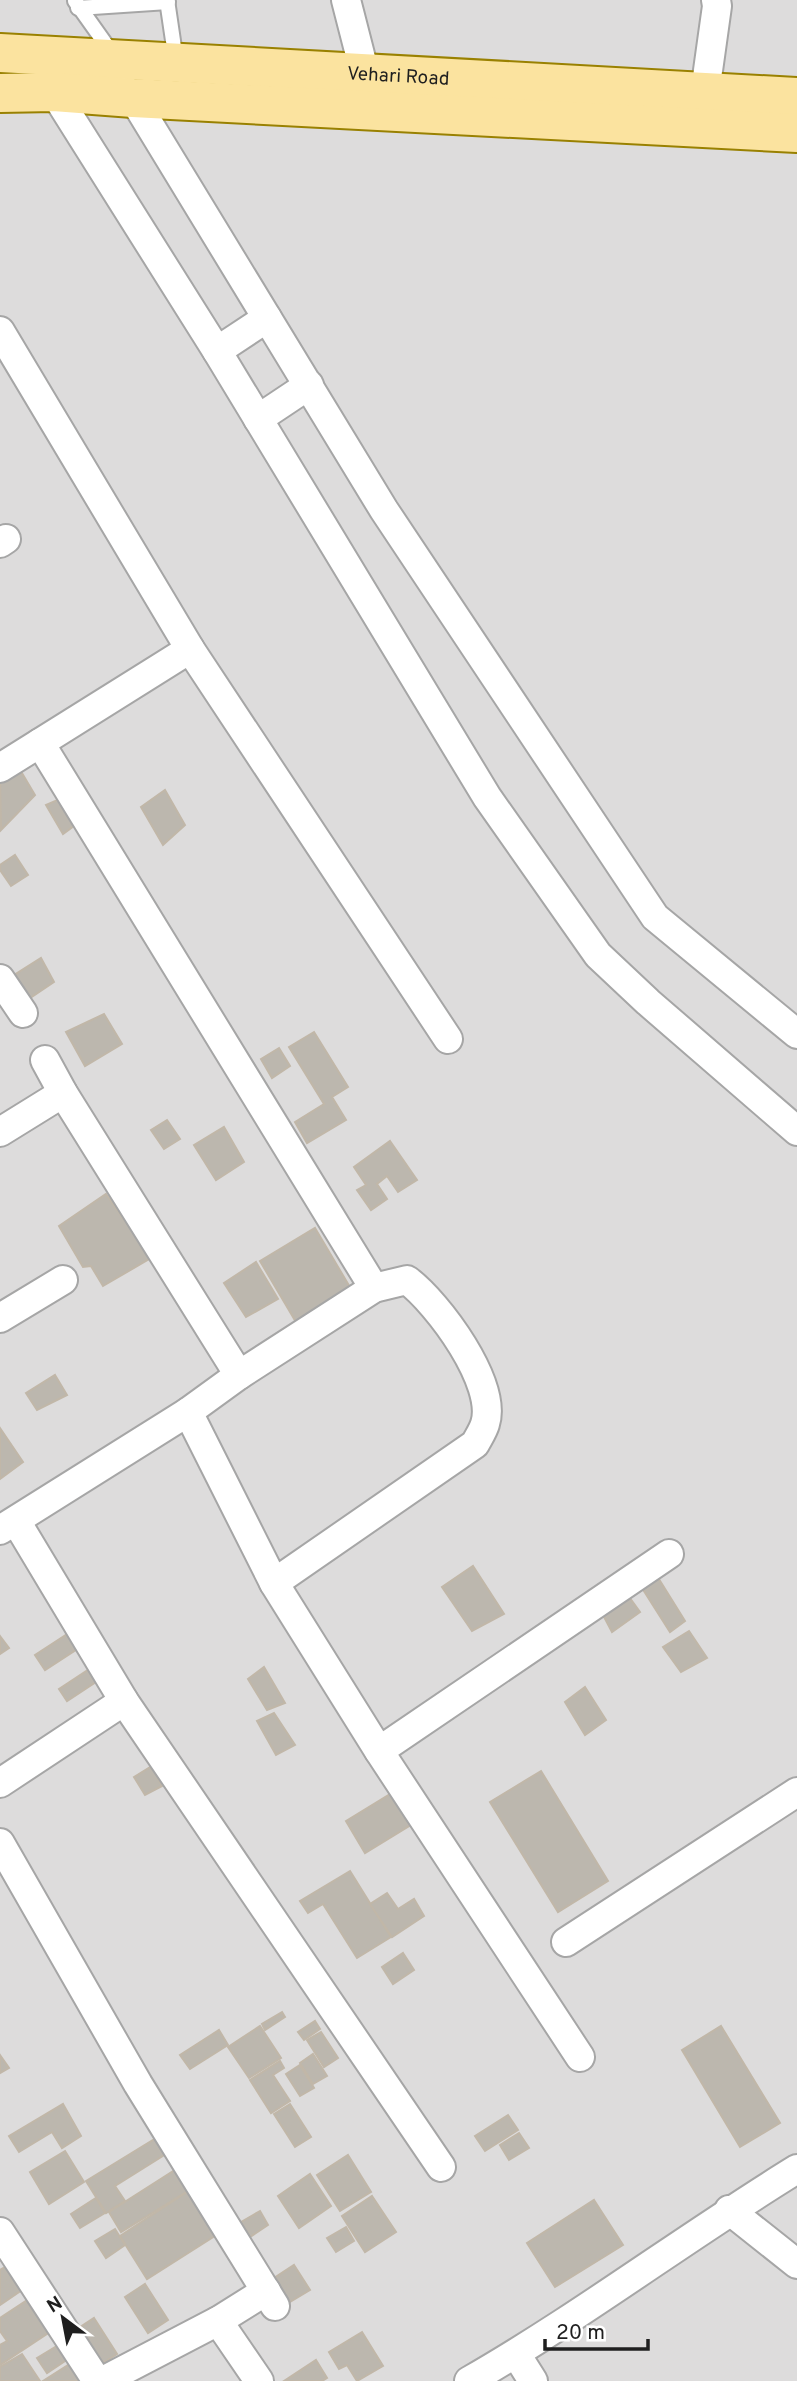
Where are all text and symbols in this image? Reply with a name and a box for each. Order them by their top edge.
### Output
street label: Vehari Road [346,62,450,92]
north arrow [28,2283,98,2353]
text: N [43,2291,67,2319]
scale bar [545,2308,648,2352]
text: 20 m [556,2320,605,2347]

